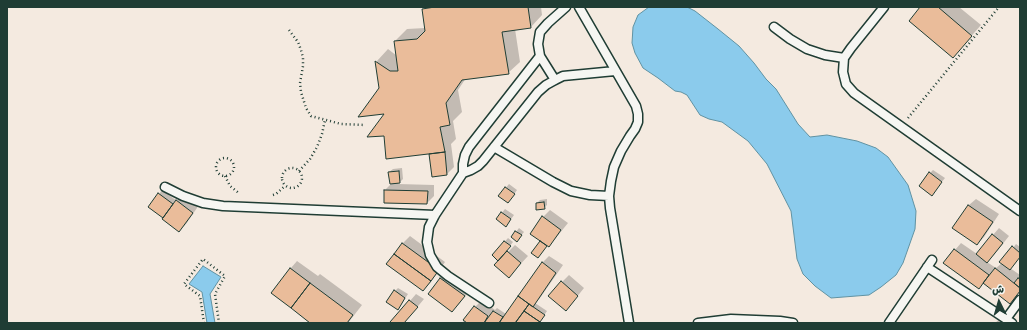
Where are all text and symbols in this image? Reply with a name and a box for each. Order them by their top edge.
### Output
text: ش [991,280,1005,300]
north arrow [979,282,1019,322]

